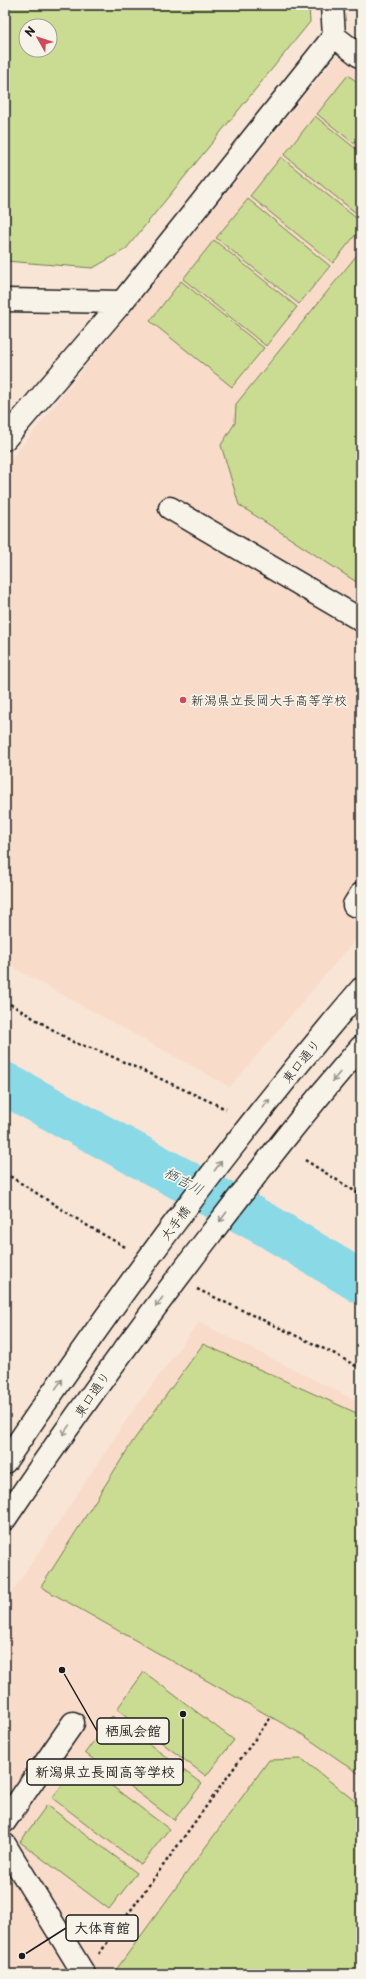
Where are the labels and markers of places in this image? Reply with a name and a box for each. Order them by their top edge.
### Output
place label: 新潟県立長岡大手高等学校 [191,690,347,709]
marker: 新潟県立長岡大手高等学校 [178,695,188,705]
callout: 栖風会館 [97,1718,169,1744]
callout: 新潟県立長岡高等学校 [27,1759,183,1785]
callout: 大体育館 [66,1915,138,1941]

